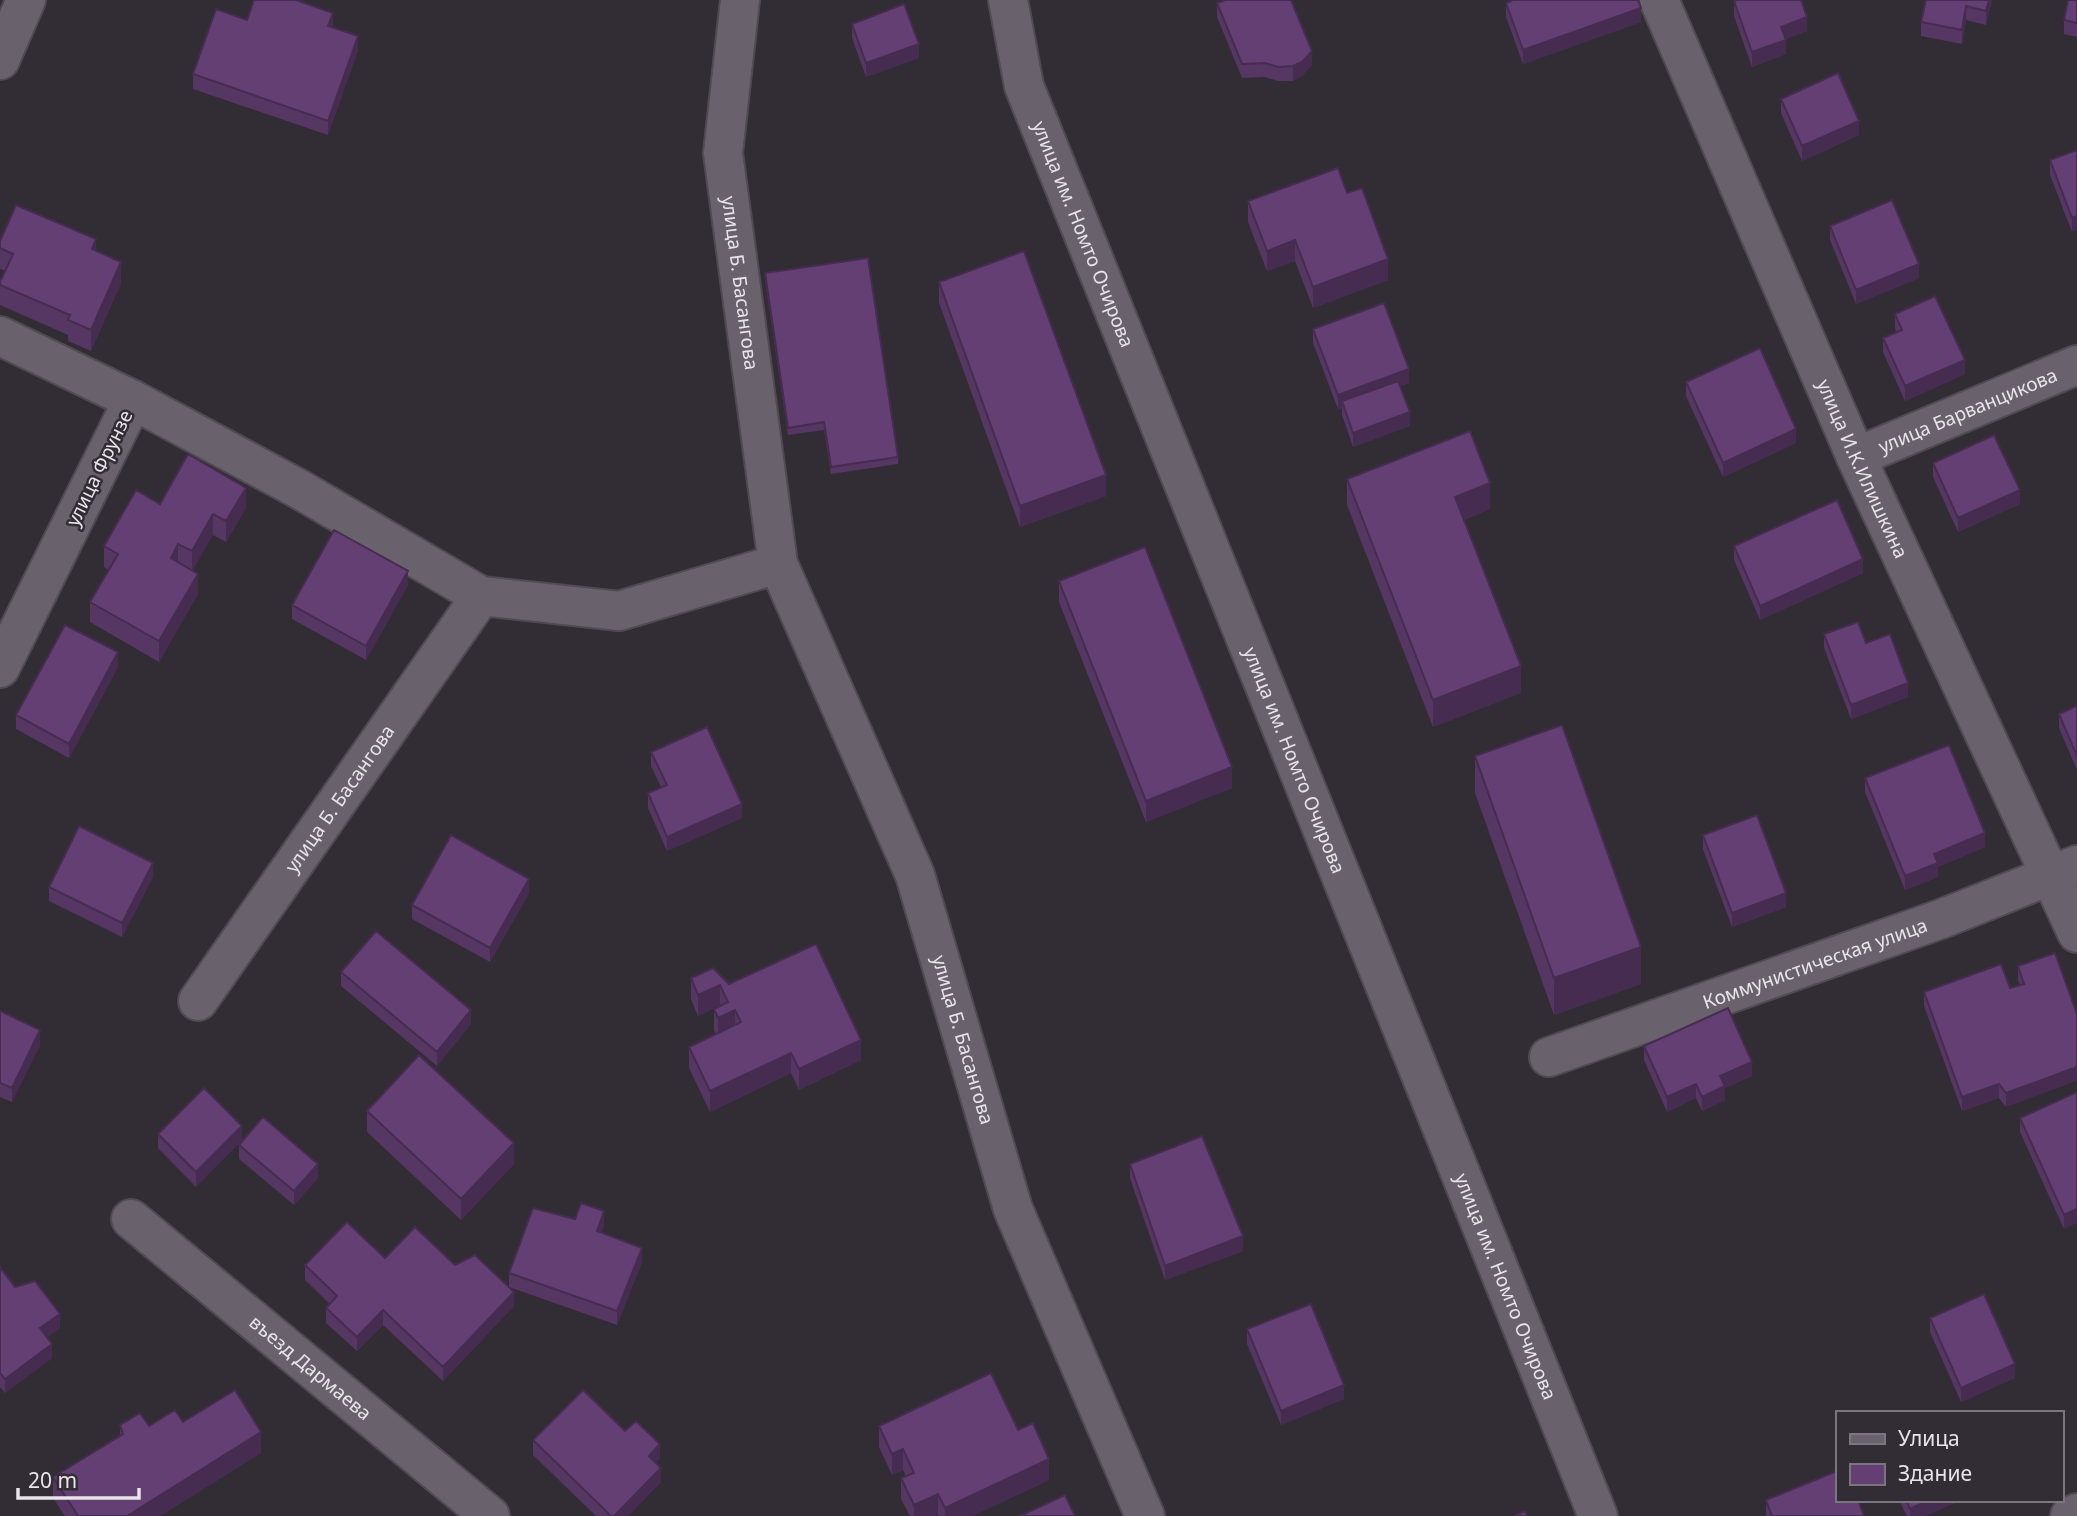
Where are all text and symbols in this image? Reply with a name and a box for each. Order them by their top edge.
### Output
street label: улица им. Номто Очирова [1026,117,1141,351]
street label: улица Б. Басангова [716,194,765,371]
street label: улица Барванцикова [1874,362,2061,459]
street label: улица И.К.Илишкина [1811,375,1914,562]
street label: улица Фрунзе [60,406,138,530]
street label: улица им. Номто Очирова [1238,643,1352,877]
street label: улица Б. Басангова [279,719,400,878]
street label: Коммунистическая улица [1699,912,1931,1015]
street label: улица Б. Басангова [926,952,1000,1127]
street label: улица им. Номто Очирова [1449,1169,1563,1404]
street label: въезд Дармаева [244,1309,377,1426]
legend [1836,1411,2063,1502]
text: Улица [1898,1424,1960,1452]
scale bar [18,1456,138,1500]
text: Здание [1898,1459,1972,1487]
text: 20 m [28,1466,77,1494]

